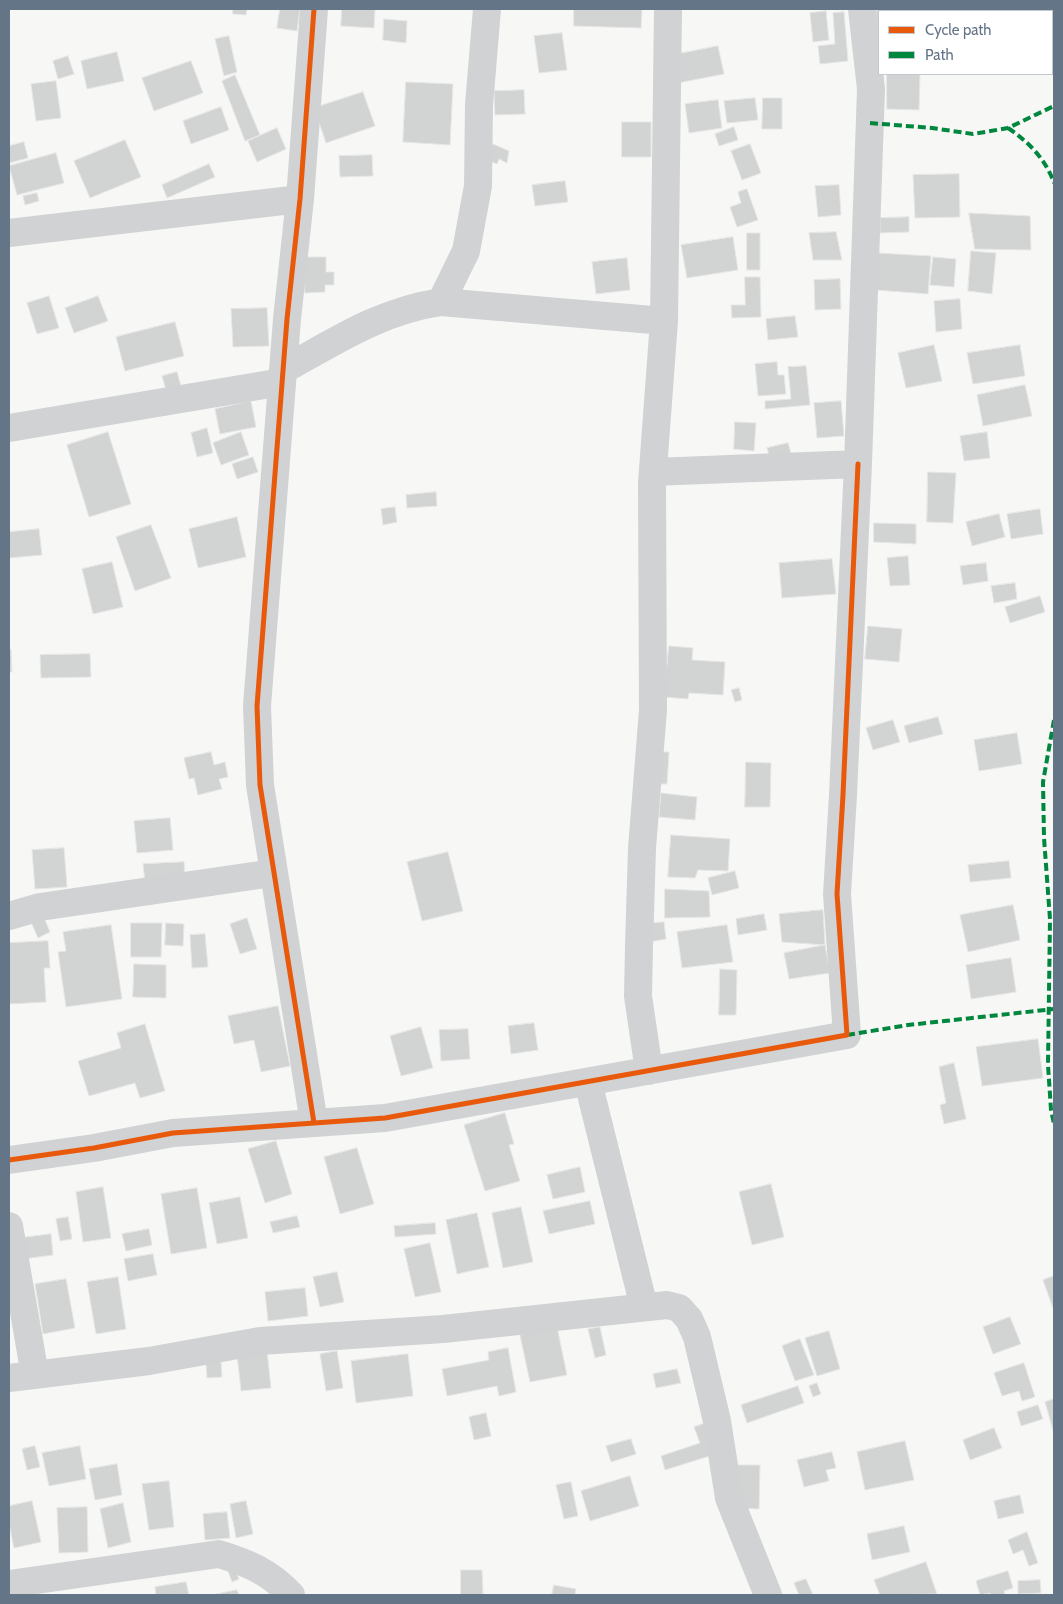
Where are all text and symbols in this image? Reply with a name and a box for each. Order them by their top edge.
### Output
legend [878,10,1053,75]
text: Cycle path [925,21,991,39]
text: Path [925,46,954,64]

